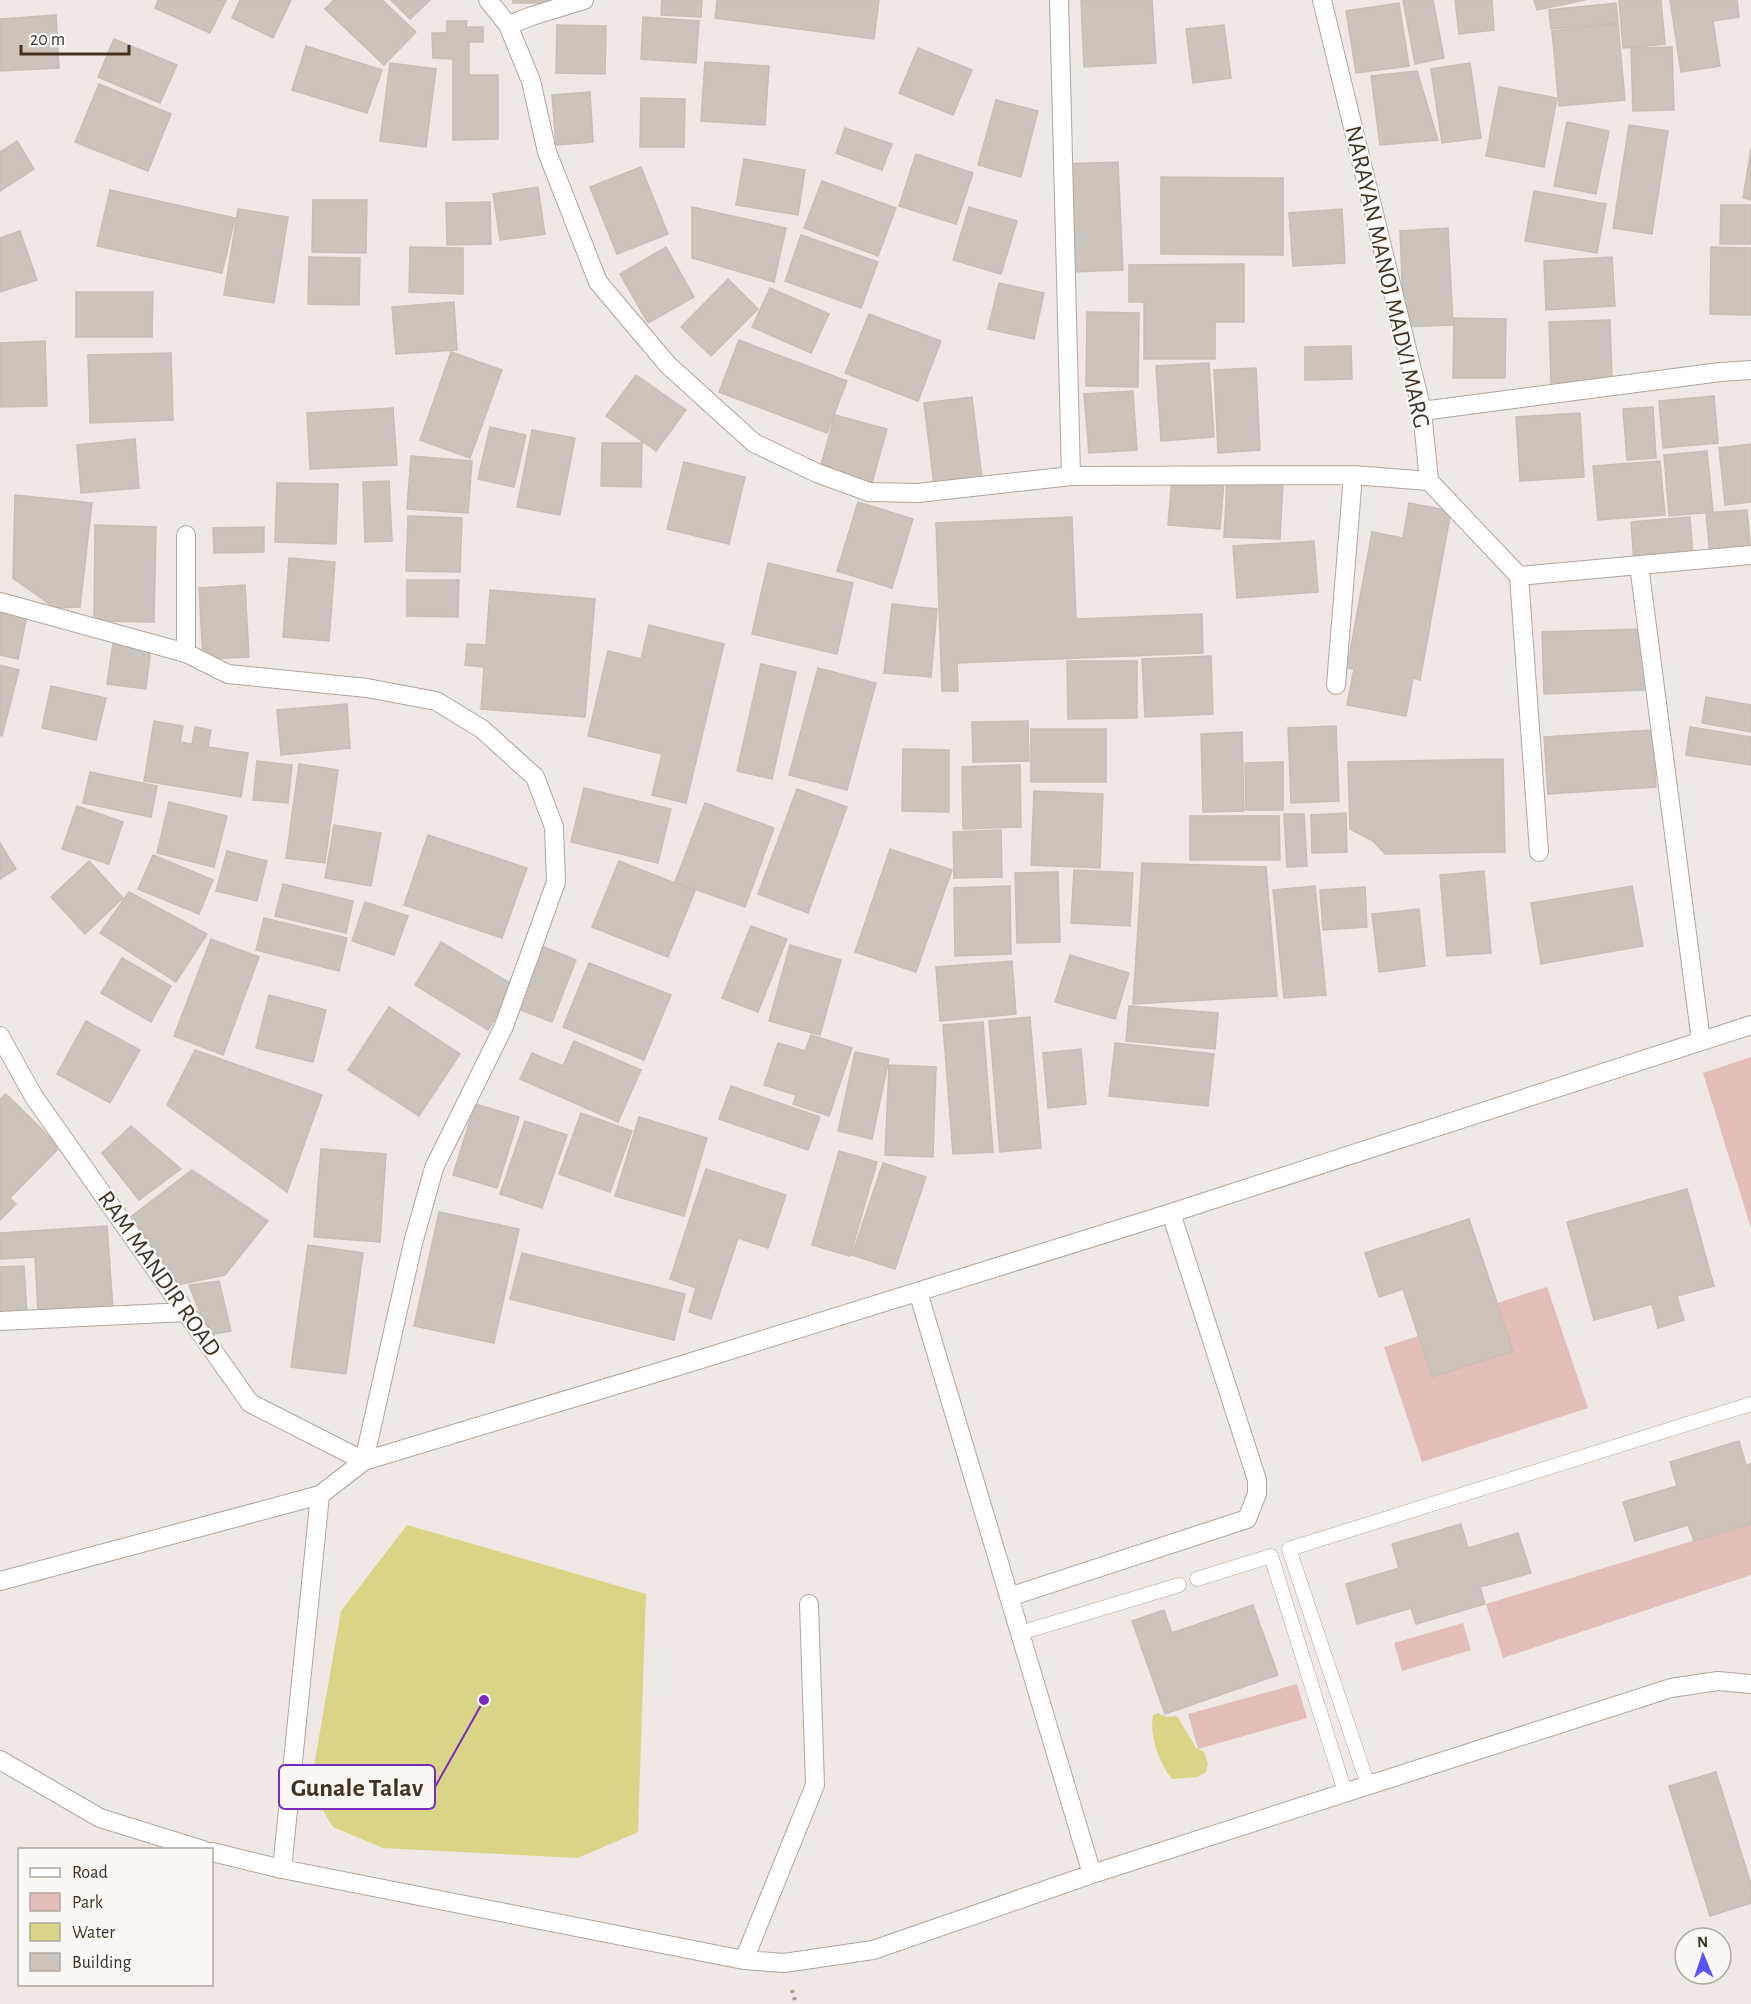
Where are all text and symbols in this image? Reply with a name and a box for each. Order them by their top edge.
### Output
scale bar [21,18,129,56]
text: 20 m [30,31,65,49]
street label: NARAYAN MANOJ MADVI MARG [1340,123,1434,431]
street label: RAM MANDIR ROAD [93,1187,225,1361]
callout: Gunale Talav [279,1765,435,1809]
text: Gunale Talav [291,1775,424,1801]
legend [18,1848,213,1986]
text: Road [72,1864,108,1882]
text: Park [72,1894,104,1912]
text: Water [72,1924,115,1942]
north arrow [1673,1926,1733,1986]
text: N [1697,1934,1708,1950]
text: Building [72,1954,132,1972]

